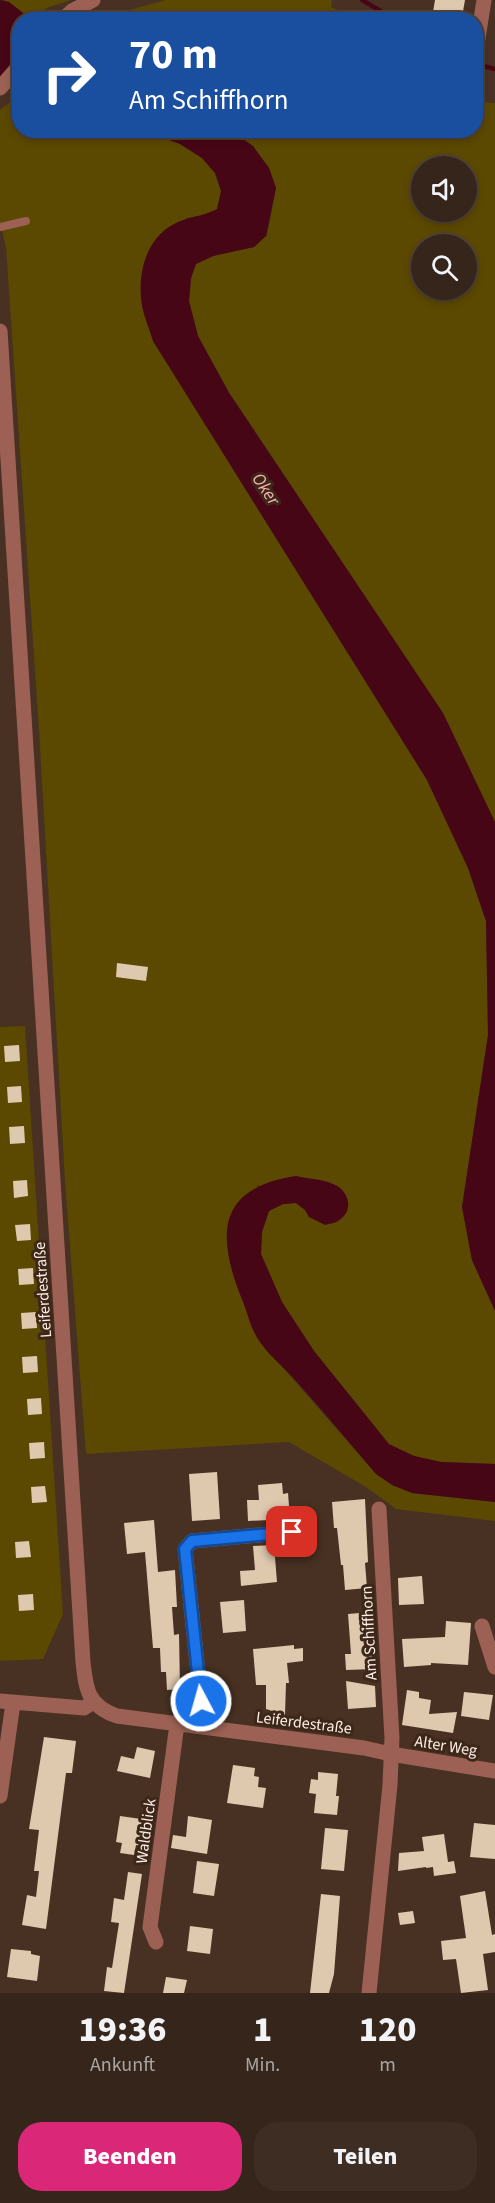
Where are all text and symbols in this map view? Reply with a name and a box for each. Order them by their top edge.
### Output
text: 70 m [129,25,218,85]
icon: right [30,36,108,114]
text: Am Schiffhorn [129,81,289,120]
map controls [411,156,477,300]
button: sound [411,156,477,222]
button: search [411,234,477,300]
water label: Oker [246,468,286,511]
street label: Leiferdestraße [29,1241,57,1339]
pin [266,1506,317,1557]
icon: arrive [275,1515,308,1548]
street label: Am Schiffhorn [356,1585,382,1681]
position arrow [169,1669,233,1733]
street label: Leiferdestraße [255,1706,353,1740]
street label: Alter Weg [413,1730,479,1762]
street label: Waldblick [131,1797,161,1865]
text: 19:36 [78,2004,167,2055]
text: 1 [253,2004,272,2055]
text: 120 [359,2004,417,2055]
text: Ankunft [90,2051,155,2079]
text: Min. [245,2051,280,2079]
text: m [379,2051,396,2079]
button: Beenden [18,2122,242,2191]
button: Teilen [254,2122,477,2191]

